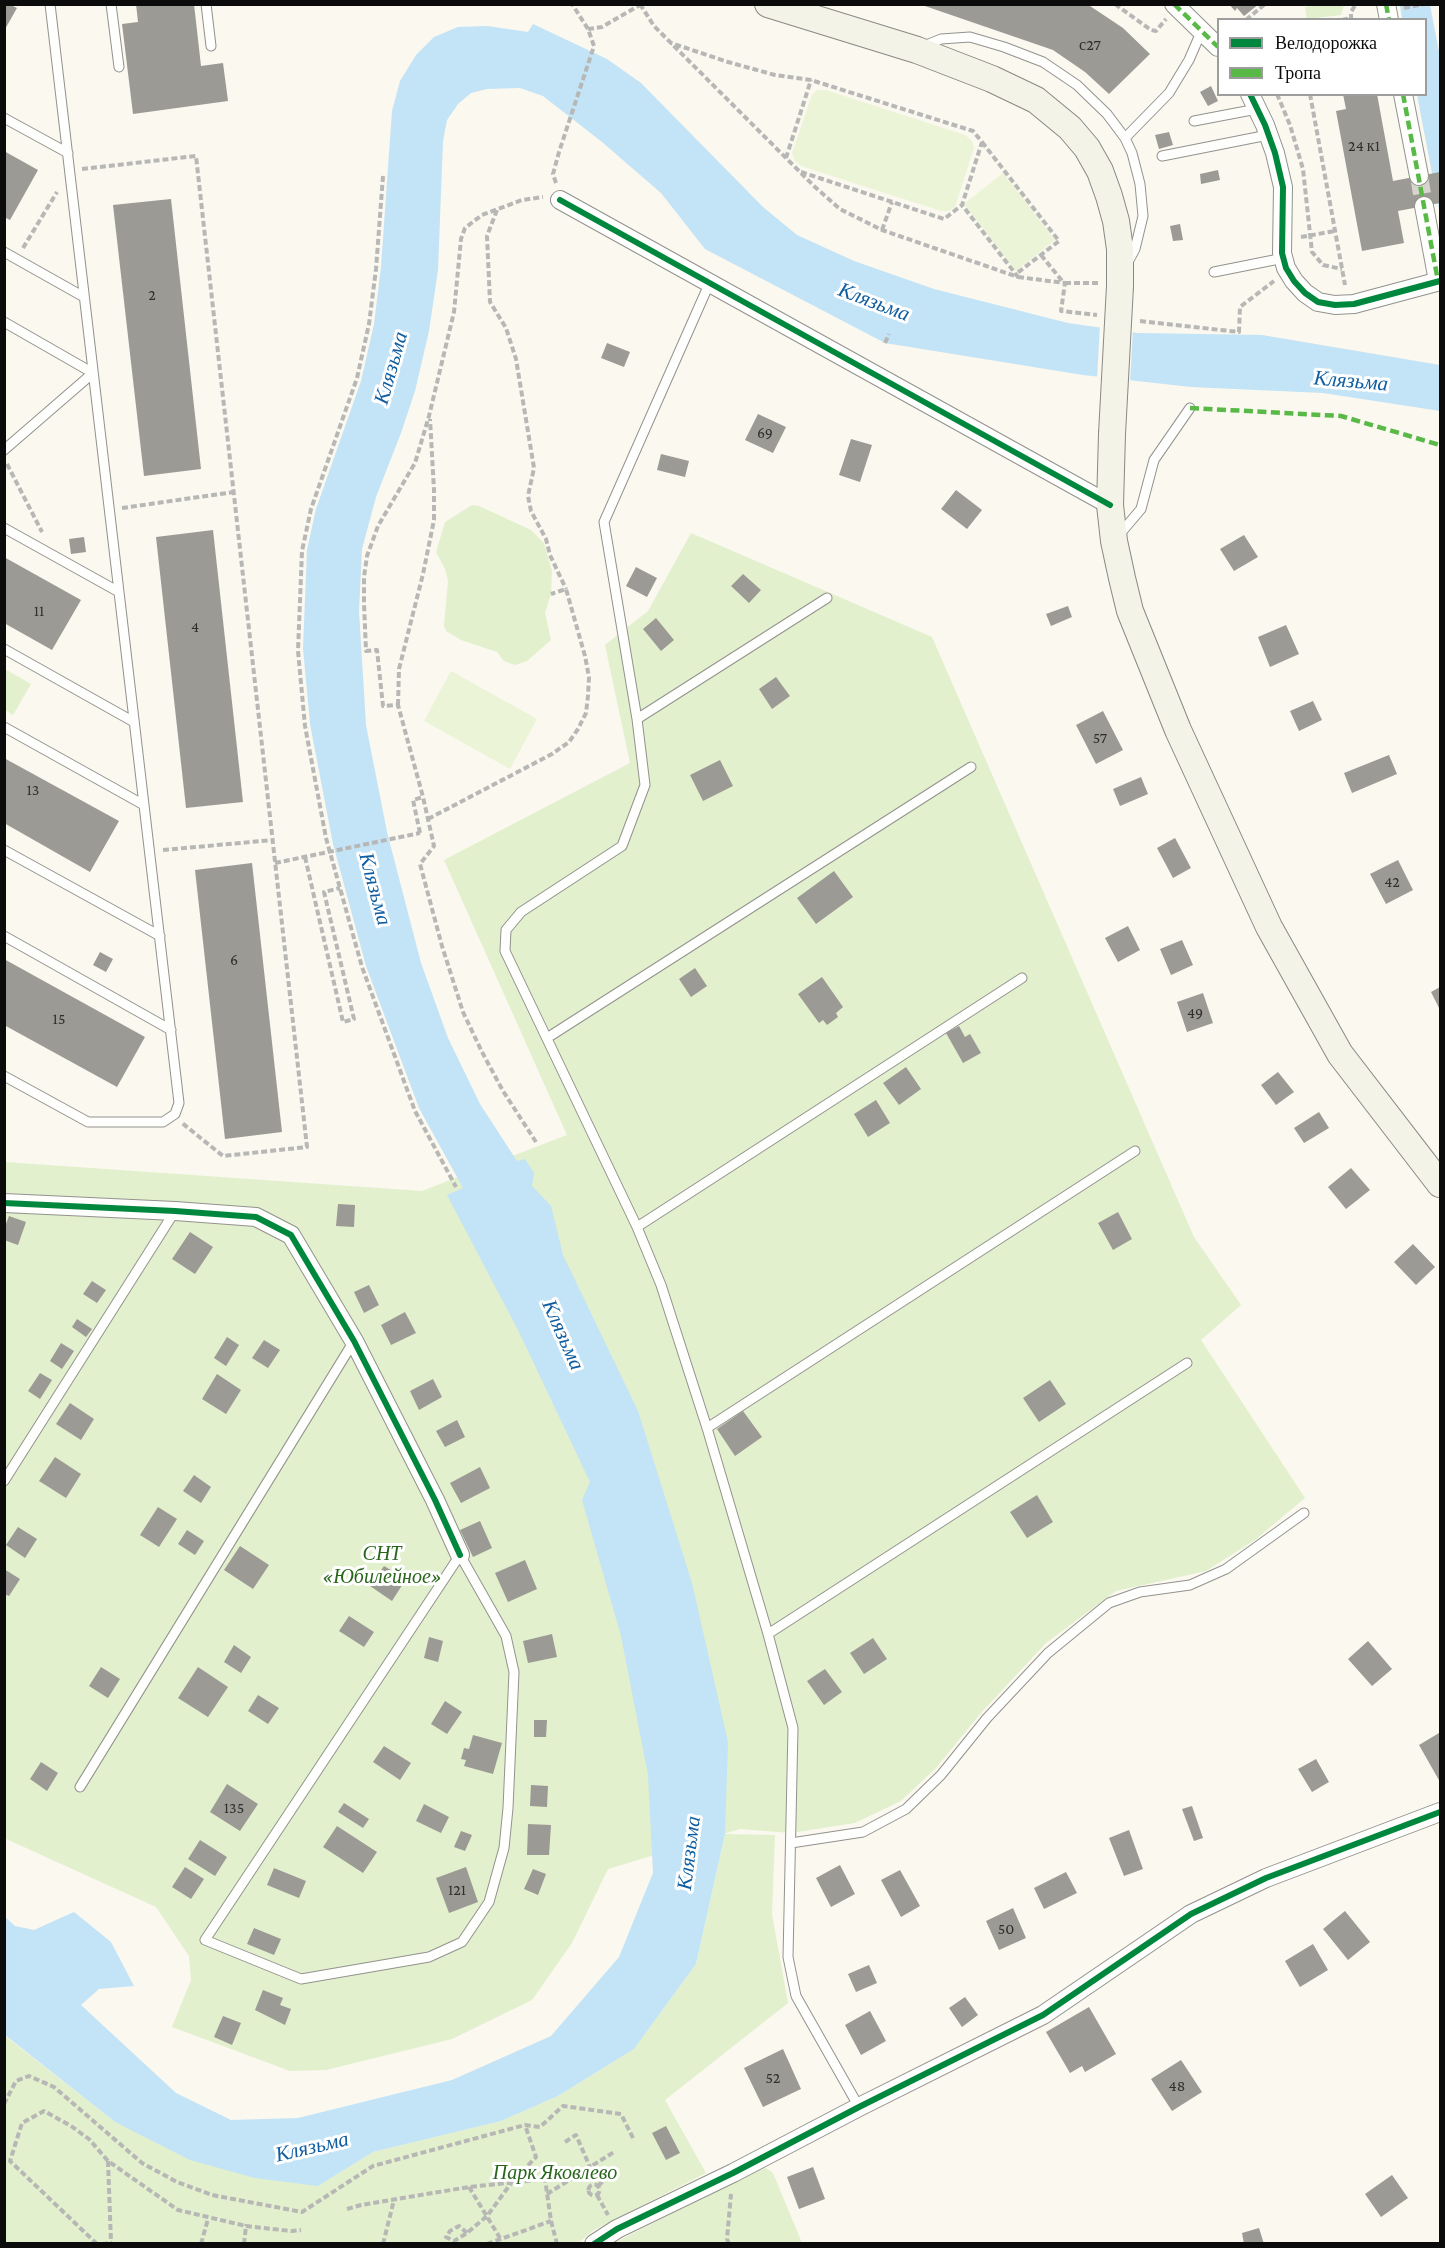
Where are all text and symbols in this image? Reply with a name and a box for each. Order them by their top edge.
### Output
legend [1217,18,1427,96]
text: Велодорожка [1275,33,1377,53]
house number: с27 [1079,35,1101,55]
text: Тропа [1275,63,1321,83]
house number: 24 к1 [1348,136,1380,156]
water label: Клязьма [835,277,913,327]
house number: 2 [148,285,156,305]
water label: Клязьма [369,329,413,407]
water label: Клязьма [1313,365,1389,397]
house number: 69 [757,423,773,443]
house number: 11 [34,601,44,621]
house number: 4 [191,617,199,637]
house number: 57 [1093,728,1107,748]
house number: 13 [27,780,39,800]
water label: Клязьма [353,850,397,928]
house number: 42 [1384,872,1400,892]
house number: 6 [230,950,238,970]
house number: 49 [1187,1003,1203,1023]
house number: 15 [53,1009,65,1029]
water label: Клязьма [536,1296,590,1374]
park label: СНТ «Юбилейное» [322,1542,442,1589]
house number: 135 [224,1798,244,1818]
water label: Клязьма [672,1814,706,1892]
house number: 121 [448,1880,466,1900]
house number: 50 [998,1919,1014,1939]
house number: 52 [766,2068,780,2088]
house number: 48 [1169,2076,1185,2096]
water label: Клязьма [273,2126,351,2168]
park label: Парк Яковлево [493,2161,617,2185]

